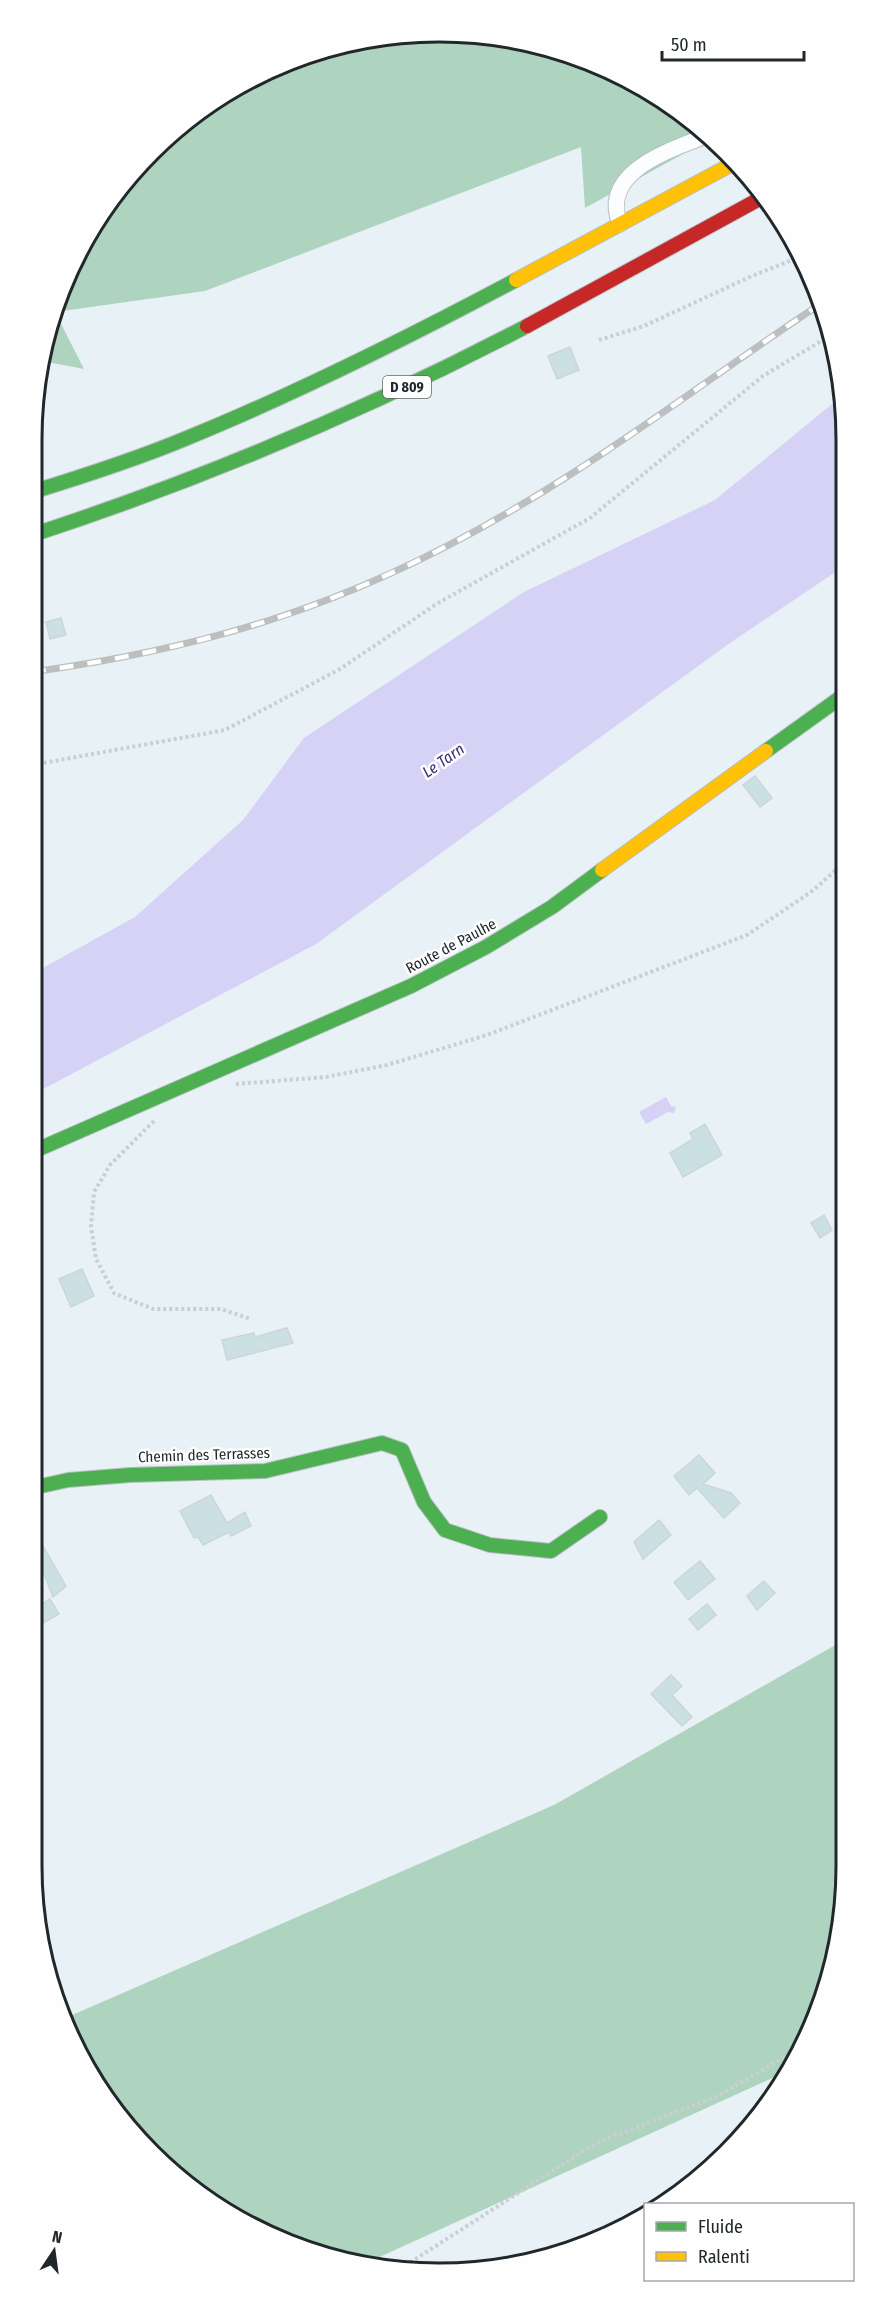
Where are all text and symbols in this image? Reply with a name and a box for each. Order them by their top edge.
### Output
scale bar [662,24,804,62]
text: 50 m [671,34,707,56]
road number: D 809 [383,376,431,398]
water label: Le Tarn [419,739,468,782]
street label: Route de Paulhe [403,915,499,977]
street label: Chemin des Terrasses [138,1444,270,1466]
legend [644,2203,854,2281]
text: Fluide [698,2216,743,2238]
north arrow [24,2221,84,2281]
text: N [50,2227,64,2247]
text: Ralenti [698,2246,750,2268]

